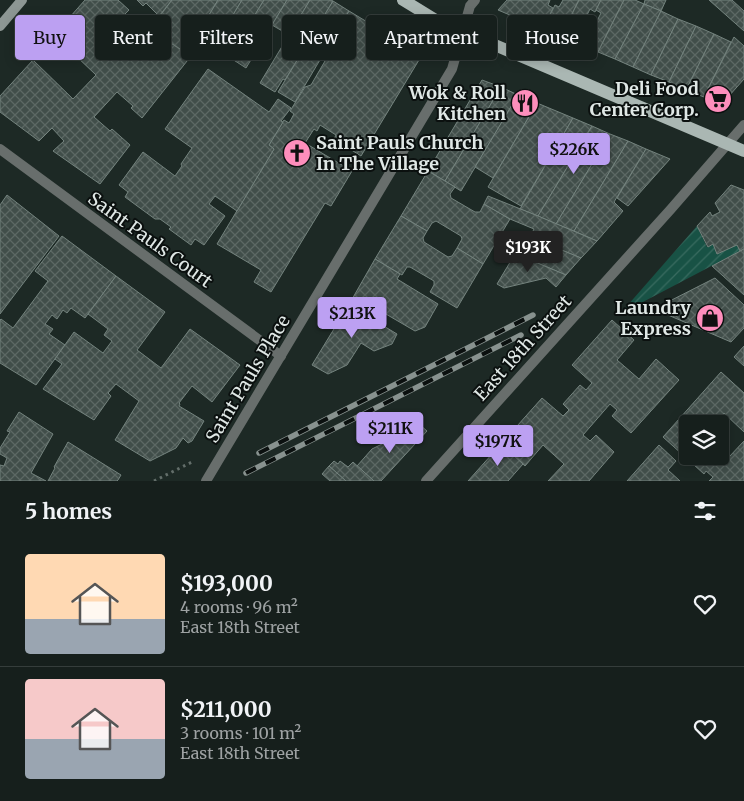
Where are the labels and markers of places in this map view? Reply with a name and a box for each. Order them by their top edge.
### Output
place label: Deli Food Center Corp. [590,77,699,121]
place label: Wok & Roll Kitchen [408,81,506,125]
supermarket icon: Deli Food Center Corp. [703,84,733,114]
restaurant icon: Wok & Roll Kitchen [510,88,540,118]
place label: Saint Pauls Church In The Village [316,131,483,175]
pin: $226K [539,132,609,175]
church icon: Saint Pauls Church In The Village [282,138,312,168]
pin: $193K [493,230,563,273]
pin: $213K [317,296,387,339]
place label: Laundry Express [615,296,691,340]
shop icon: Laundry Express [695,303,725,333]
pin: $211K [355,412,425,454]
pin: $197K [463,424,533,467]

